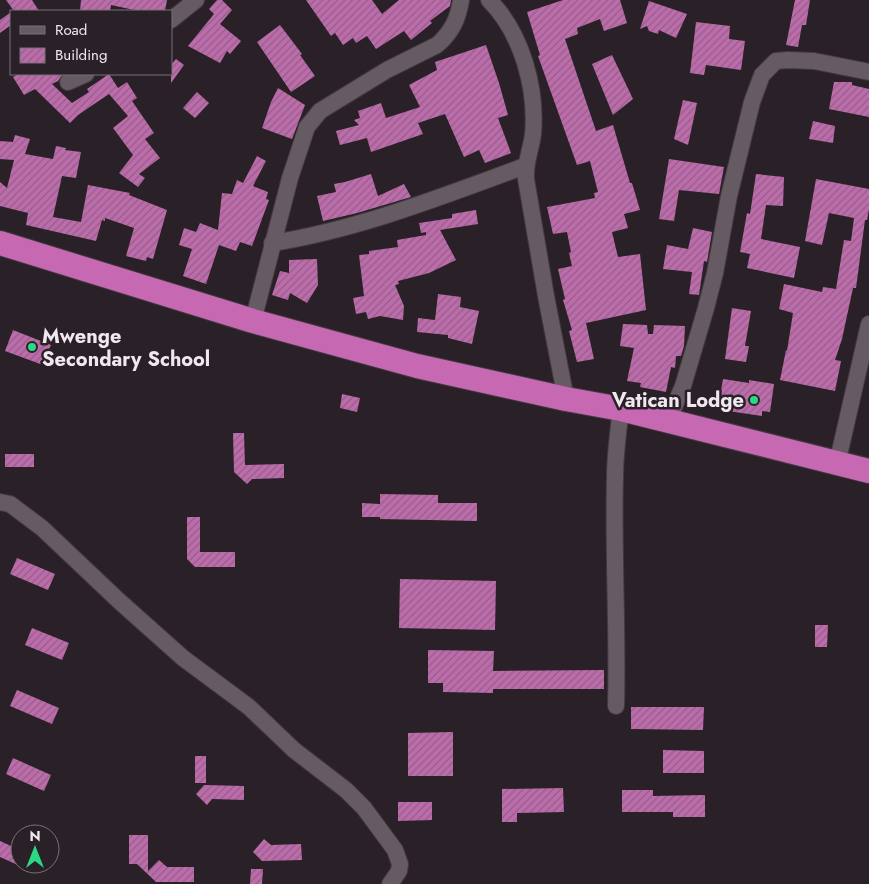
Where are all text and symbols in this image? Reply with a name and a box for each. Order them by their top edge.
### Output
legend [10,10,172,75]
text: Road [55,19,87,41]
text: Building [55,44,107,66]
place label: Mwenge Secondary School [42,322,210,374]
marker: Mwenge Secondary School [26,341,38,353]
place label: Vatican Lodge [611,386,744,415]
marker: Vatican Lodge [748,394,760,406]
north arrow [10,824,60,874]
text: N [29,826,41,846]

